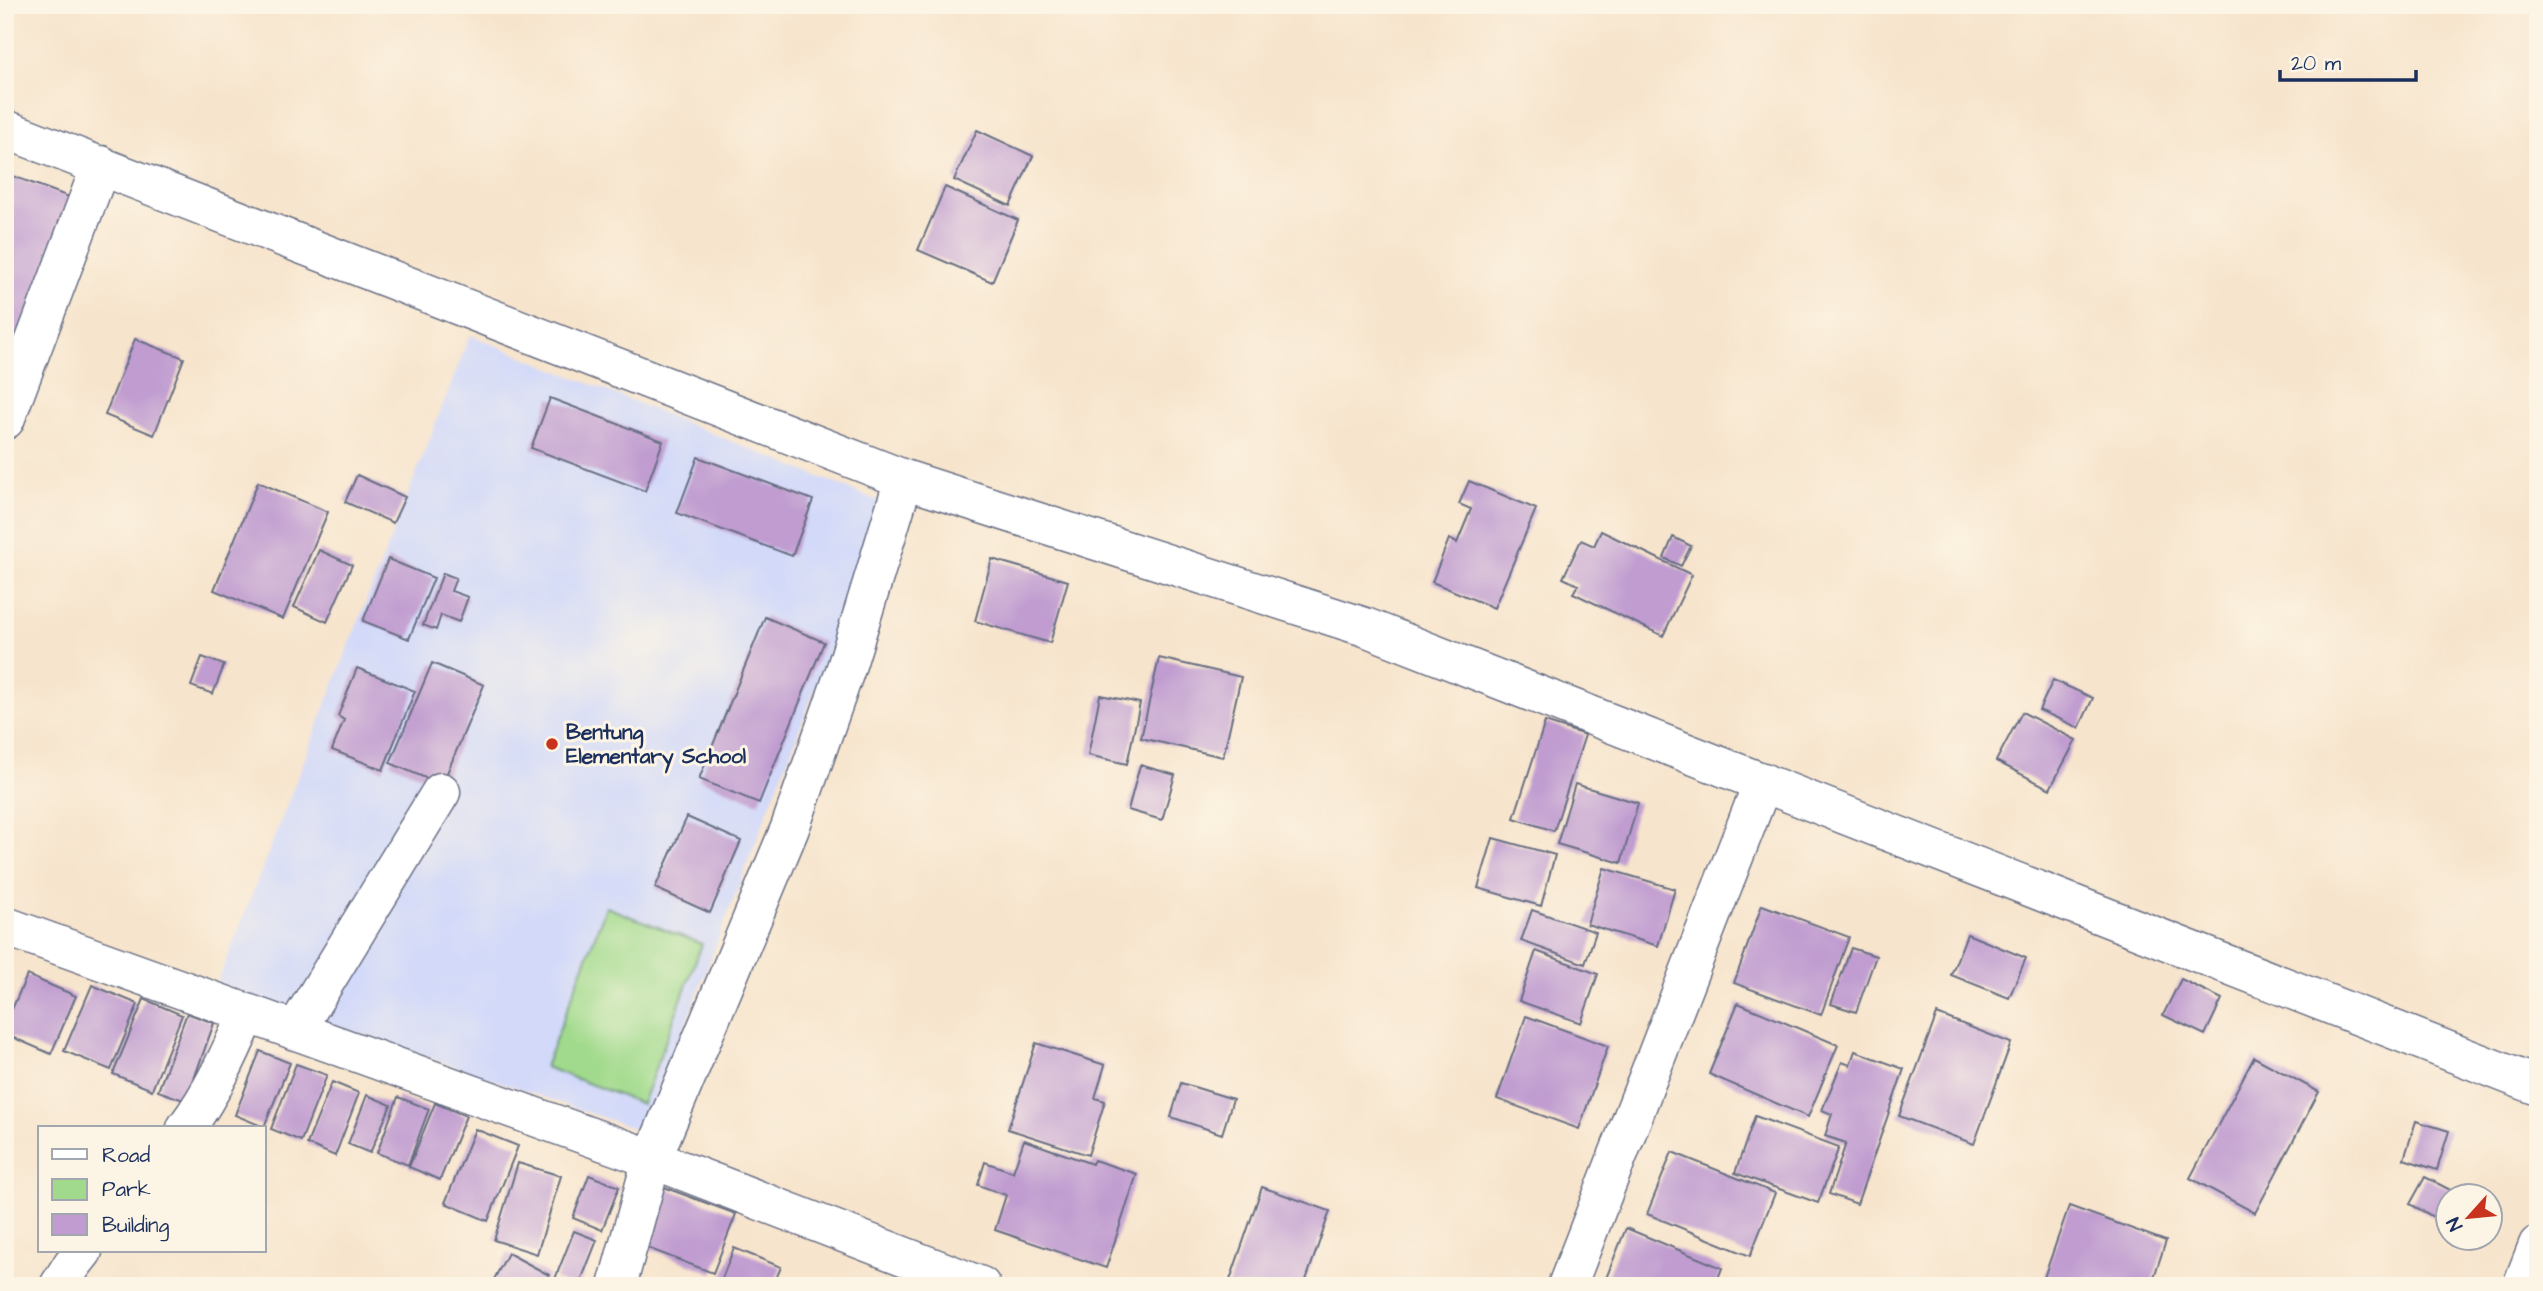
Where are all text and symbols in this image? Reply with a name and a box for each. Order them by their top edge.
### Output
scale bar [2280,38,2417,82]
text: 20 m [2291,49,2342,78]
place label: Bentung Elementary School [566,718,747,774]
marker: Bentung Elementary School [544,736,560,752]
legend [38,1126,266,1252]
text: Road [102,1141,150,1170]
text: Park [102,1175,151,1204]
north arrow [2434,1182,2504,1252]
text: Building [102,1211,170,1242]
text: N [2440,1213,2470,1235]

